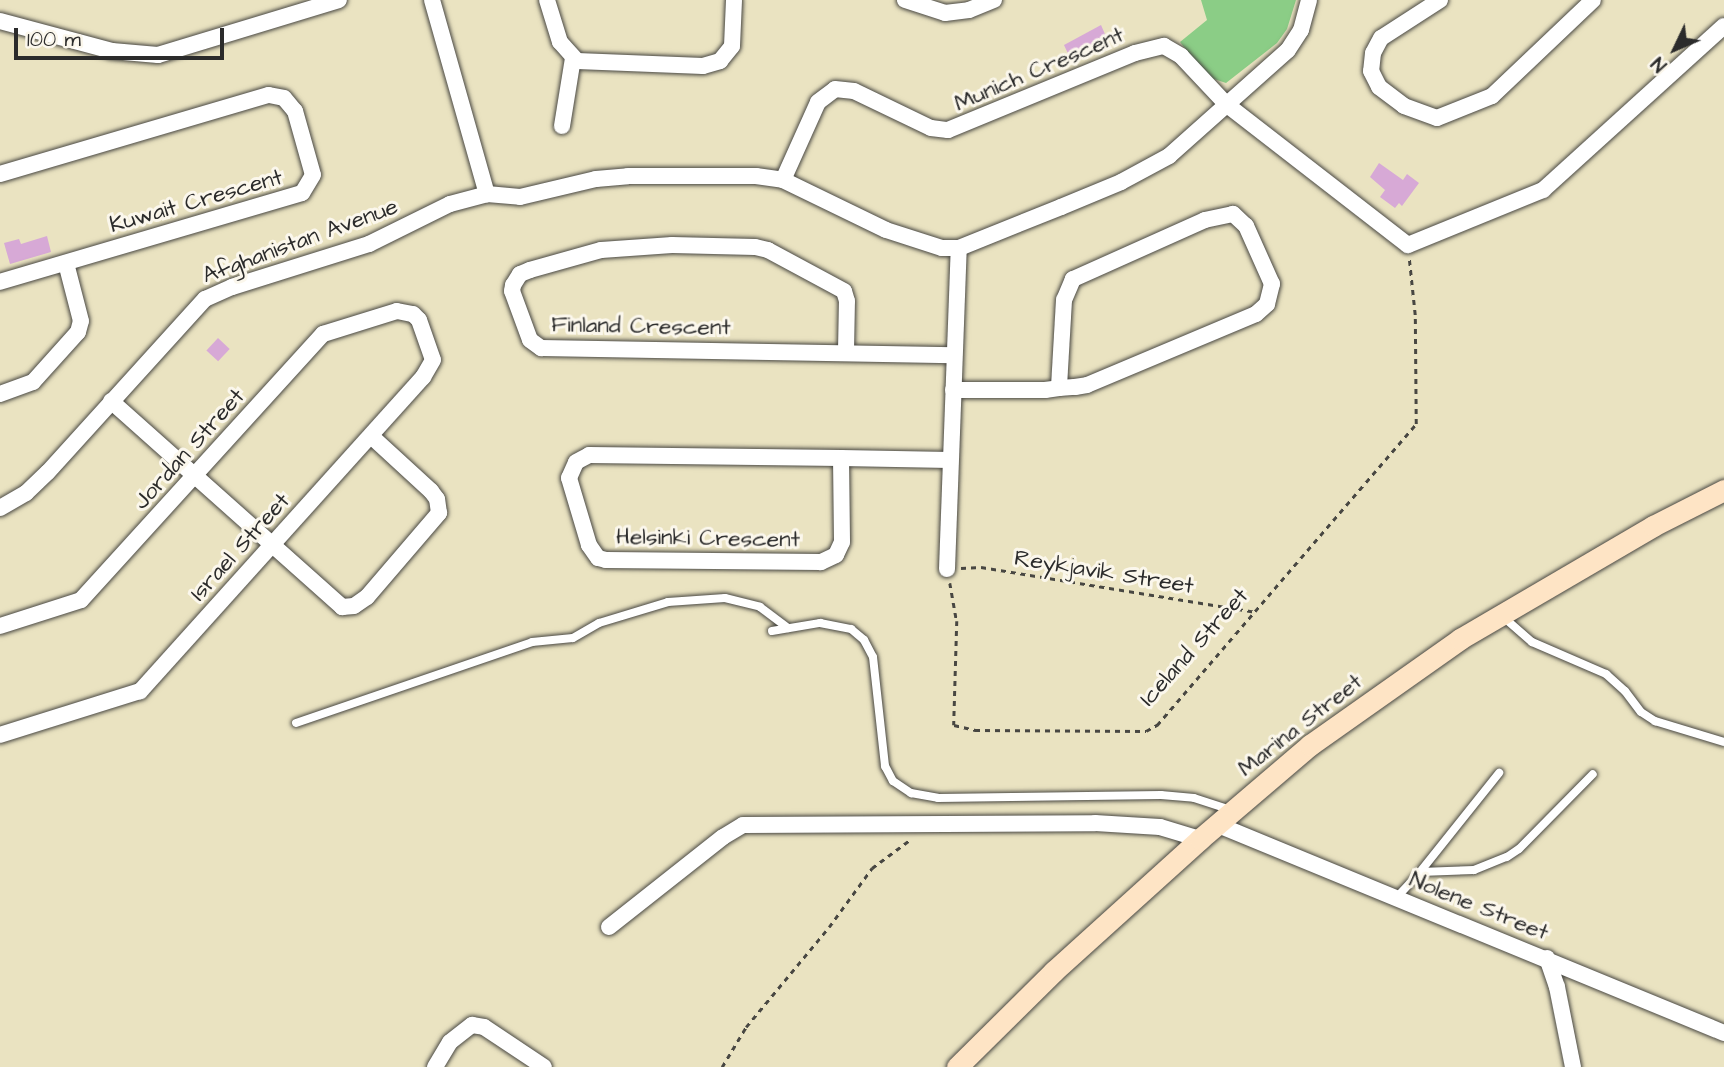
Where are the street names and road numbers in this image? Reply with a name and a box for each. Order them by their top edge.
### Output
street label: Munich Crescent [950,21,1128,117]
street label: Kuwait Crescent [106,163,286,239]
street label: Afghanistan Avenue [198,193,402,289]
street label: Finland Crescent [551,311,731,341]
street label: Jordan Street [128,383,250,515]
street label: Israel Street [184,487,296,607]
street label: Helsinki Crescent [616,523,800,553]
street label: Reykjavik Street [1012,544,1196,600]
street label: Iceland Street [1134,582,1254,712]
street label: Marina Street [1232,668,1368,782]
street label: Nolene Street [1405,866,1553,946]

